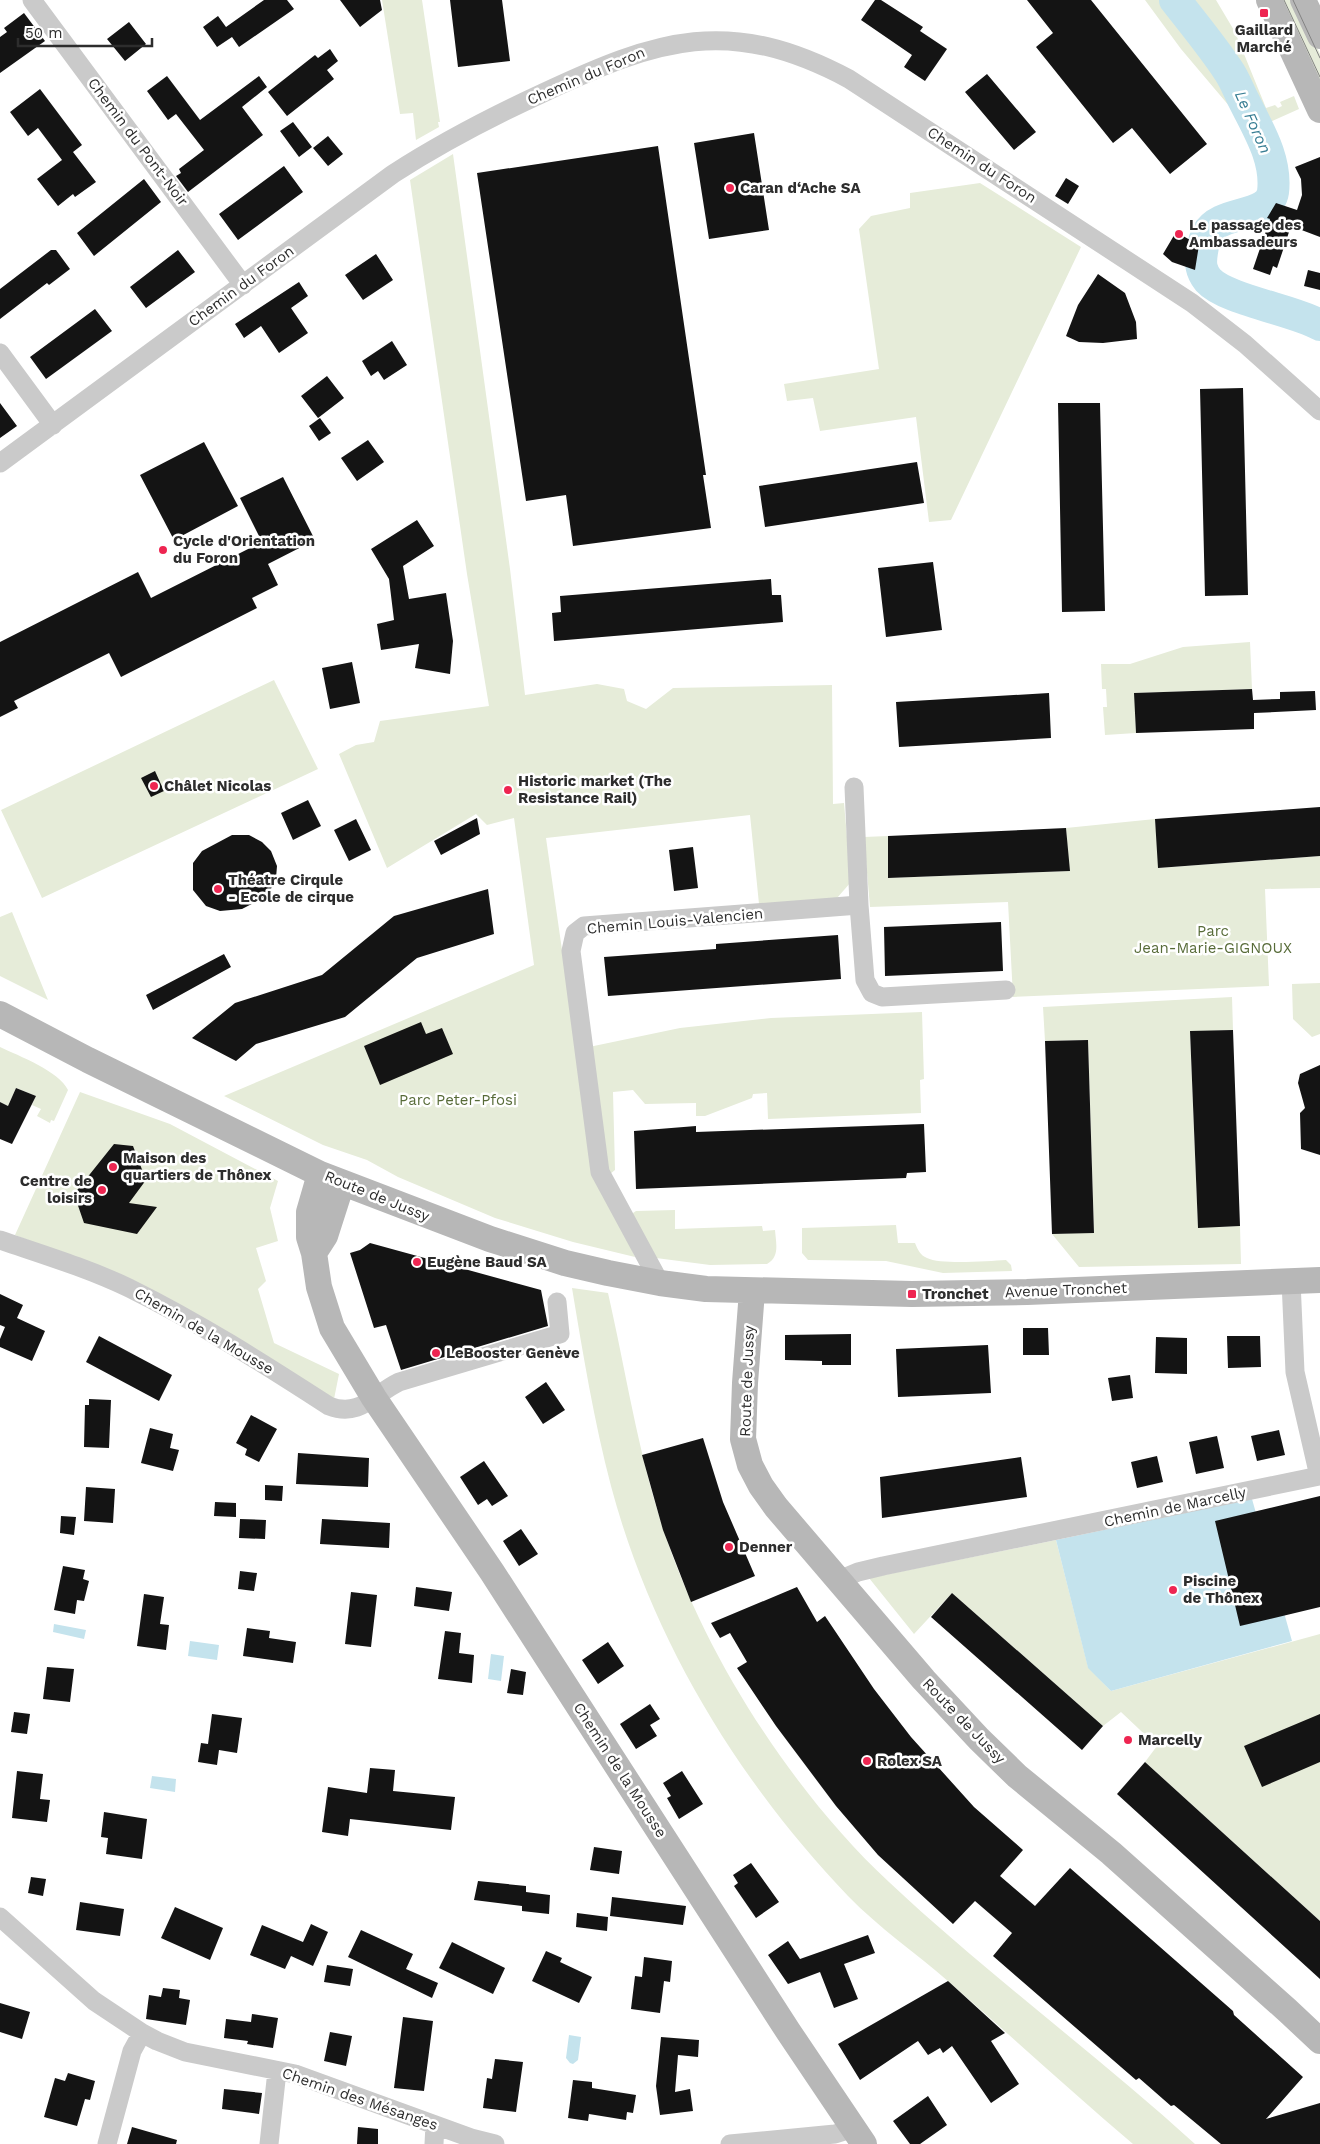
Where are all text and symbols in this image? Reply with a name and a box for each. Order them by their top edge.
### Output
marker: Gaillard Marché [1258,7,1270,19]
scale bar [18,15,151,47]
place label: Gaillard Marché [1235,21,1293,56]
text: 50 m [25,24,62,42]
street label: Chemin du Foron [524,43,648,109]
street label: Chemin du Pont-Noir [84,74,192,210]
water label: Le Foron [1231,88,1275,156]
street label: Chemin du Foron [924,123,1040,207]
place label: Caran d‘Ache SA [740,179,861,197]
marker: Caran d‘Ache SA [724,182,736,194]
place label: Le passage des Ambassadeurs [1189,216,1301,251]
marker: Le passage des Ambassadeurs [1173,228,1185,240]
street label: Chemin du Foron [185,242,297,330]
place label: Cycle d'Orientation du Foron [173,532,315,567]
marker: Cycle d'Orientation du Foron [157,544,169,556]
place label: Historic market (The Resistance Rail) [518,772,672,807]
place label: Châlet Nicolas [164,777,271,795]
marker: Châlet Nicolas [148,780,160,792]
marker: Historic market (The Resistance Rail) [502,784,514,796]
place label: Théatre Cirqule - Ecole de cirque [228,871,354,906]
marker: Théatre Cirqule - Ecole de cirque [212,883,224,895]
street label: Chemin Louis-Valencien [586,904,764,938]
park label: Parc Jean-Marie-GIGNOUX [1134,922,1292,957]
park label: Parc Peter-Pfosi [399,1091,517,1109]
place label: Maison des quartiers de Thônex [123,1149,272,1184]
marker: Maison des quartiers de Thônex [107,1161,119,1173]
street label: Route de Jussy [322,1167,432,1225]
place label: Centre de loisirs [20,1172,92,1207]
marker: Centre de loisirs [96,1184,108,1196]
place label: Eugène Baud SA [427,1253,548,1271]
marker: Eugène Baud SA [411,1256,423,1268]
street label: Avenue Tronchet [1005,1279,1128,1301]
street label: Chemin de la Mousse [131,1284,277,1378]
place label: Tronchet [922,1285,989,1303]
marker: Tronchet [906,1288,918,1300]
street label: Route de Jussy [736,1325,758,1437]
place label: LeBooster Genève [446,1344,580,1362]
marker: LeBooster Genève [430,1347,442,1359]
street label: Chemin de Marcelly [1102,1483,1248,1531]
place label: Denner [739,1538,793,1556]
marker: Denner [723,1541,735,1553]
place label: Piscine de Thônex [1183,1572,1260,1607]
marker: Piscine de Thônex [1167,1584,1179,1596]
street label: Route de Jussy [919,1675,1009,1768]
street label: Chemin de la Mousse [570,1699,670,1841]
place label: Marcelly [1138,1731,1202,1749]
marker: Marcelly [1122,1734,1134,1746]
place label: Rolex SA [877,1752,943,1770]
marker: Rolex SA [861,1755,873,1767]
street label: Chemin des Mésanges [280,2064,440,2134]

